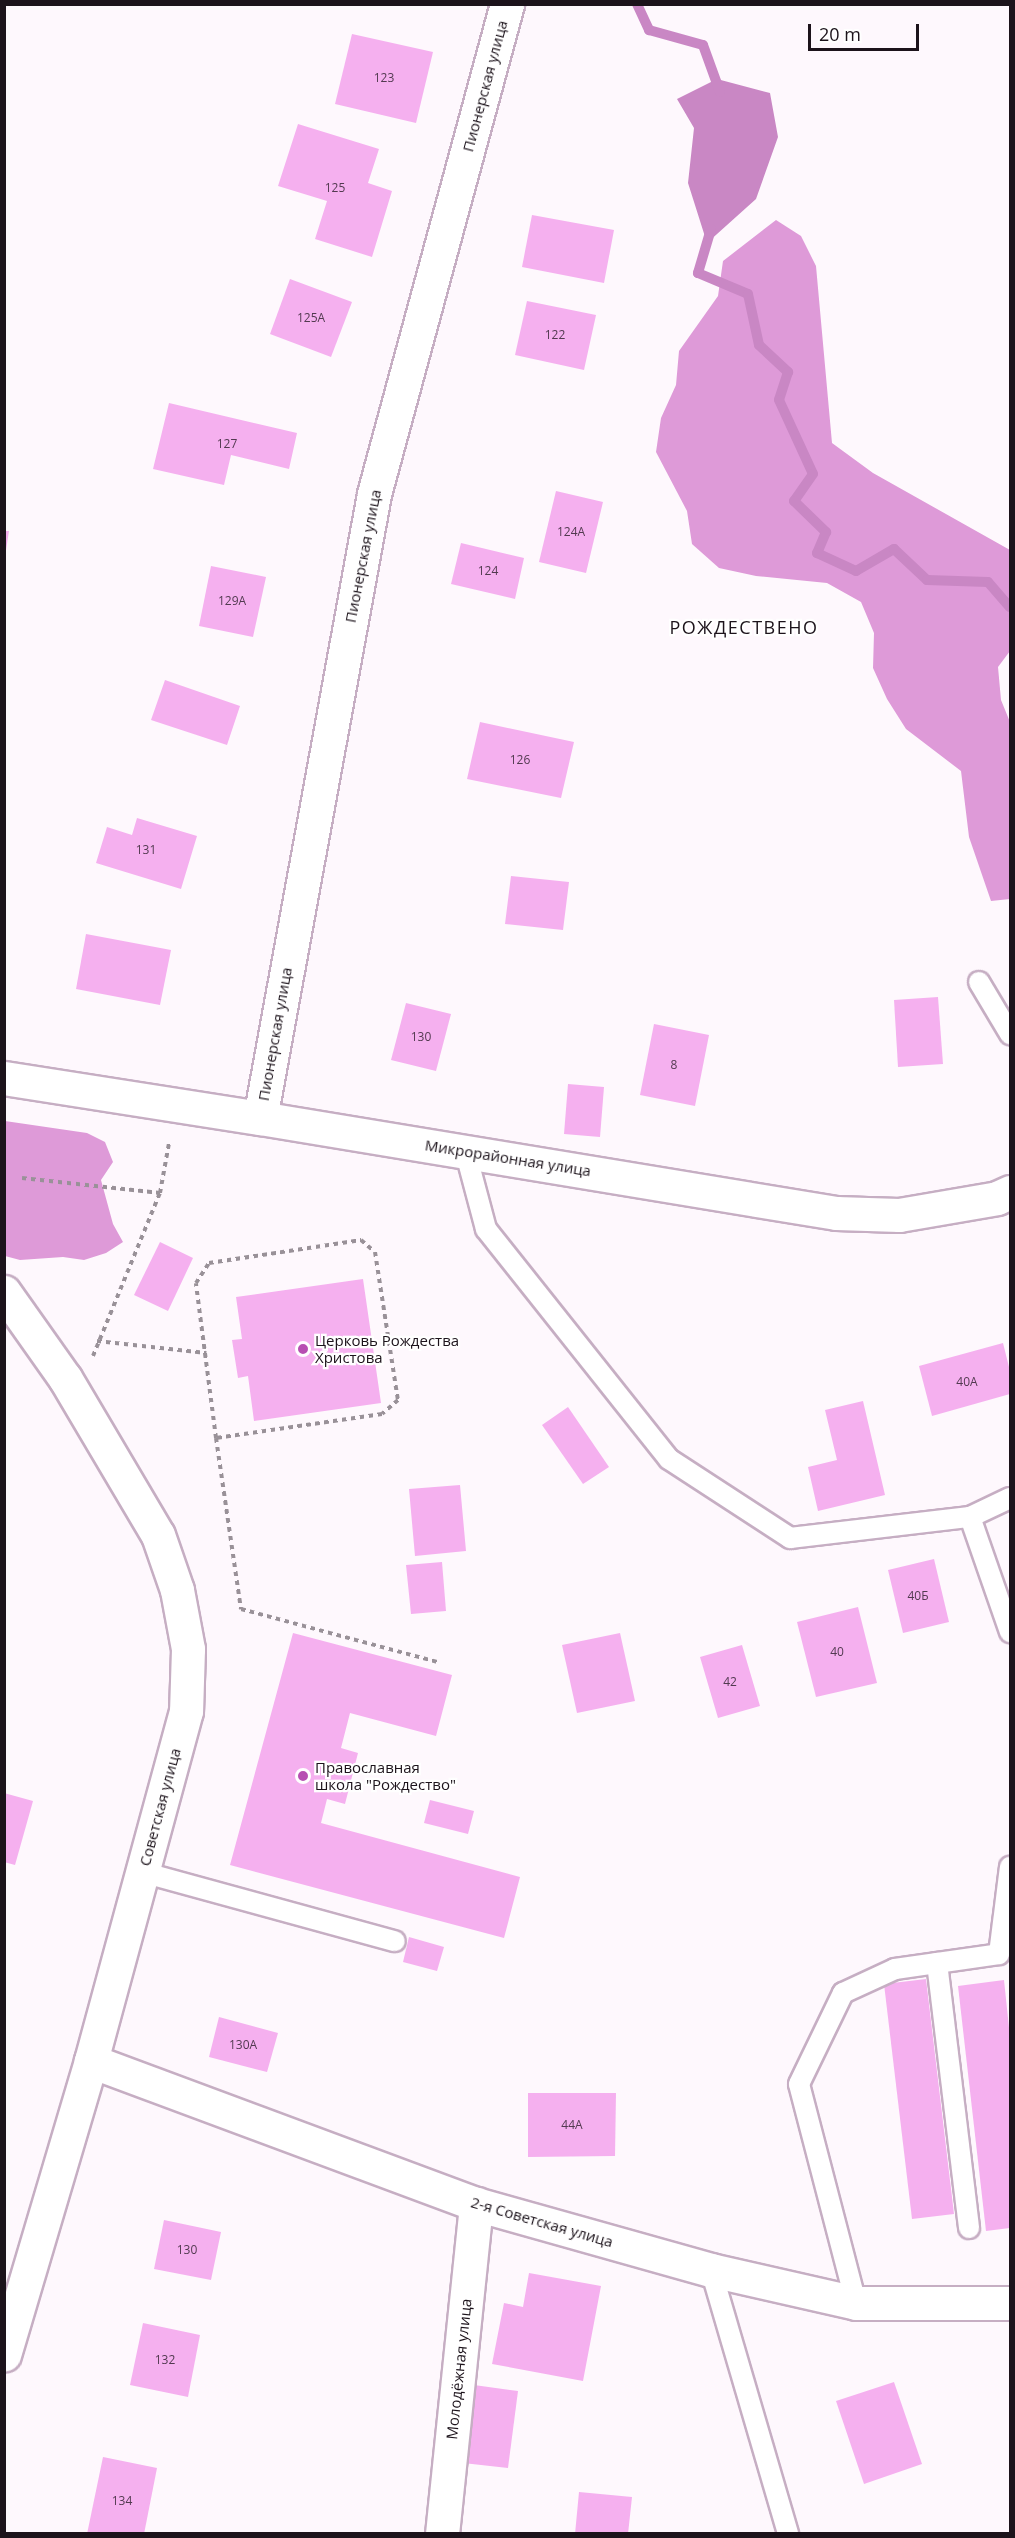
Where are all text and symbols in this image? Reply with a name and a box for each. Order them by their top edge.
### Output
scale bar [811,12,922,50]
street label: Пионерская улица [459,18,511,154]
text: 20 m [819,22,861,46]
house number: 123 [374,71,394,85]
house number: 125 [325,181,345,195]
house number: 125А [297,311,325,325]
house number: 122 [545,328,565,342]
house number: 127 [217,437,237,451]
street label: Пионерская улица [341,488,385,624]
house number: 124А [557,525,585,539]
house number: 124 [478,564,498,578]
house number: 129А [218,594,246,608]
district label: РОЖДЕСТВЕНО [670,616,818,638]
house number: 126 [510,753,530,767]
house number: 131 [136,843,156,857]
street label: Пионерская улица [254,966,296,1102]
house number: 130 [411,1030,431,1044]
house number: 8 [671,1058,677,1072]
street label: Микрорайонная улица [424,1136,592,1180]
place label: Церковь Рождества Христова [315,1331,459,1366]
marker: Церковь Рождества Христова [296,1342,310,1356]
house number: 40А [956,1375,978,1389]
house number: 40Б [907,1589,929,1603]
house number: 40 [830,1645,844,1659]
house number: 42 [723,1675,737,1689]
street label: Советская улица [136,1746,184,1868]
place label: Православная школа "Рождество" [315,1758,456,1793]
marker: Православная школа "Рождество" [296,1769,310,1783]
house number: 130А [229,2038,257,2052]
house number: 44А [561,2118,583,2132]
street label: 2-я Советская улица [469,2193,615,2251]
house number: 130 [177,2243,197,2257]
street label: Молодёжная улица [443,2298,475,2440]
house number: 132 [155,2353,175,2367]
house number: 134 [112,2494,132,2508]

